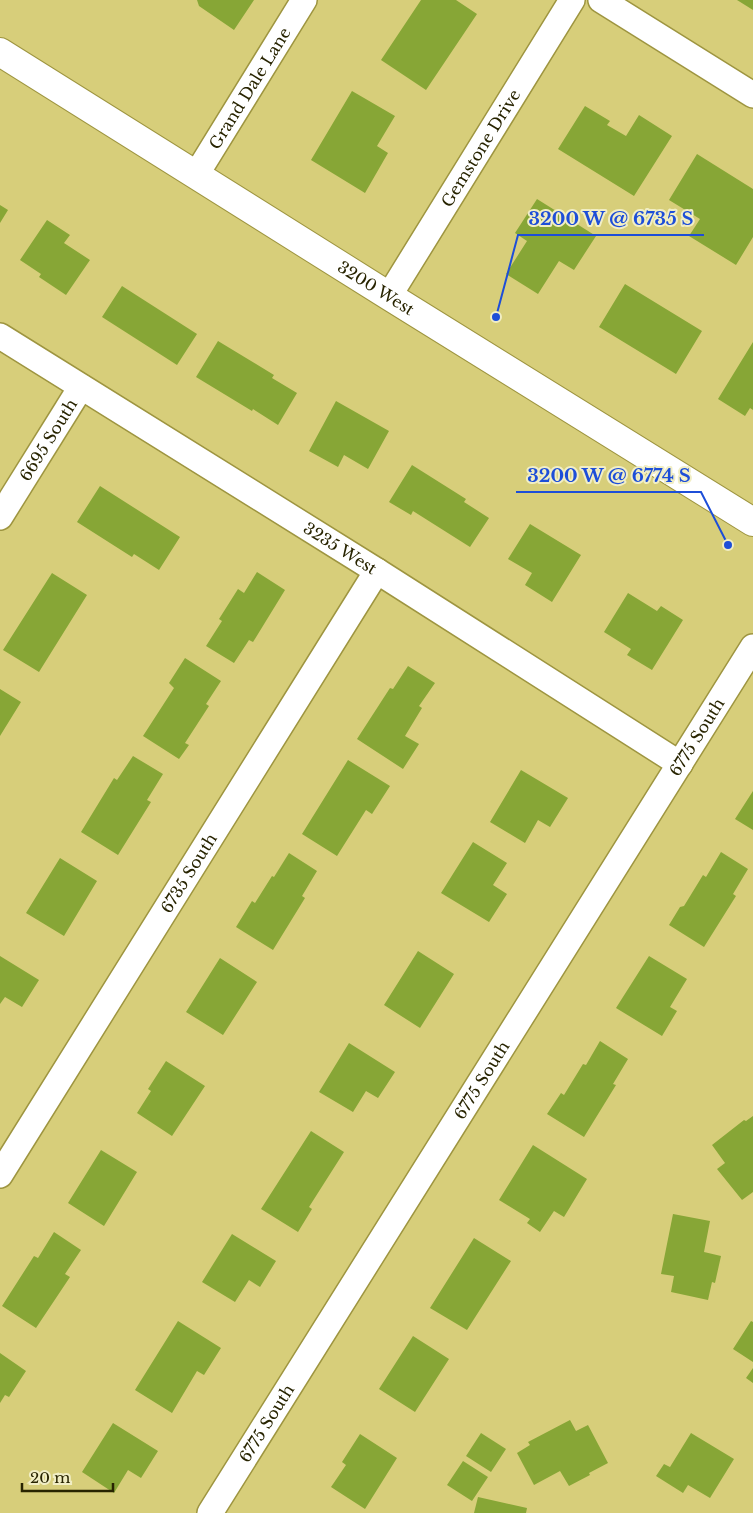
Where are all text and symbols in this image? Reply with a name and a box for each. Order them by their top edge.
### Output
street label: Grand Dale Lane [204,24,295,153]
street label: Gemstone Drive [437,85,524,211]
callout: 3200 W @ 6735 S [518,202,704,235]
text: 3200 W @ 6735 S [529,208,693,230]
street label: 3200 West [334,256,418,319]
street label: 6695 South [15,395,81,485]
callout: 3200 W @ 6774 S [516,459,701,492]
text: 3200 W @ 6774 S [527,465,691,487]
street label: 3235 West [300,518,381,578]
street label: 6775 South [665,694,729,780]
street label: 6735 South [156,829,221,917]
street label: 6775 South [449,1037,513,1123]
street label: 6775 South [234,1380,298,1466]
scale bar [22,1460,114,1492]
text: 20 m [30,1468,70,1487]

